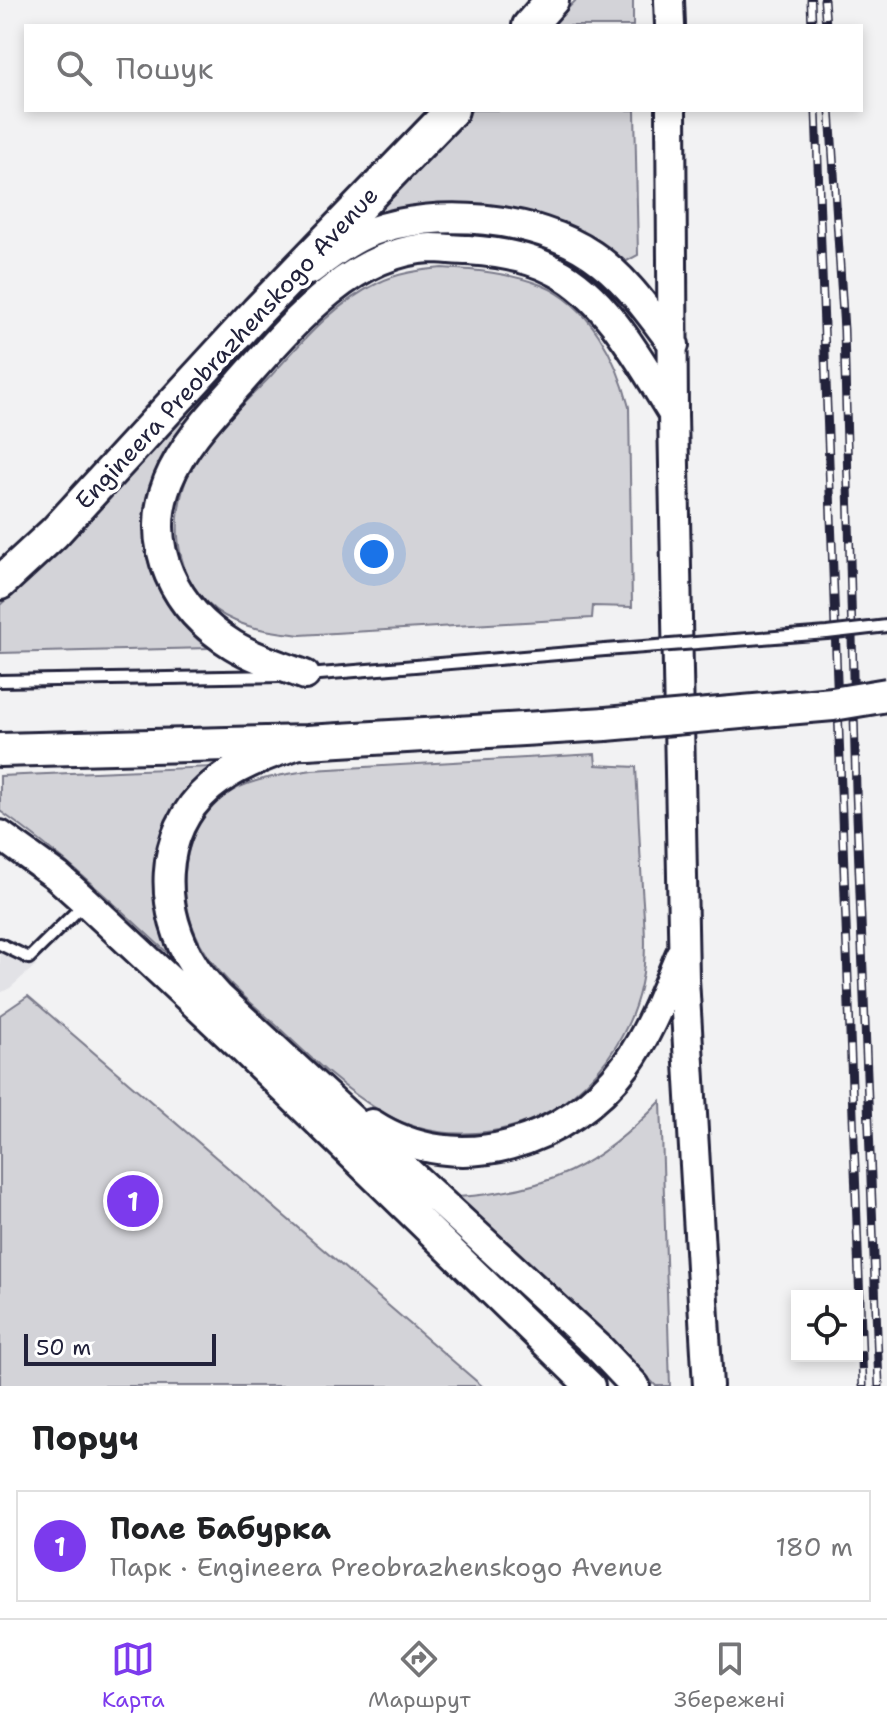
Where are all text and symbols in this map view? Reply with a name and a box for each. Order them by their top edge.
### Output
search box [24,24,863,112]
icon: search [52,46,96,90]
text: Пошук [116,48,213,89]
street label: Engineera Preobrazhenskogo Avenue [69,180,385,516]
your location [354,534,394,574]
pin: 1 [107,1171,159,1231]
map controls [791,1290,863,1362]
button: locate [791,1290,863,1362]
scale bar [24,1330,216,1366]
text: 50 m [36,1333,91,1362]
text: Поруч [32,1415,139,1461]
text: Поле Бабурка [110,1508,331,1549]
text: 1 [54,1529,66,1564]
text: 180 m [775,1529,853,1564]
text: Парк · Engineera Preobrazhenskogo Avenue [110,1549,663,1584]
tab: Карта [102,1637,165,1714]
tab: Маршрут [368,1637,471,1714]
tab: Збережені [674,1637,785,1714]

